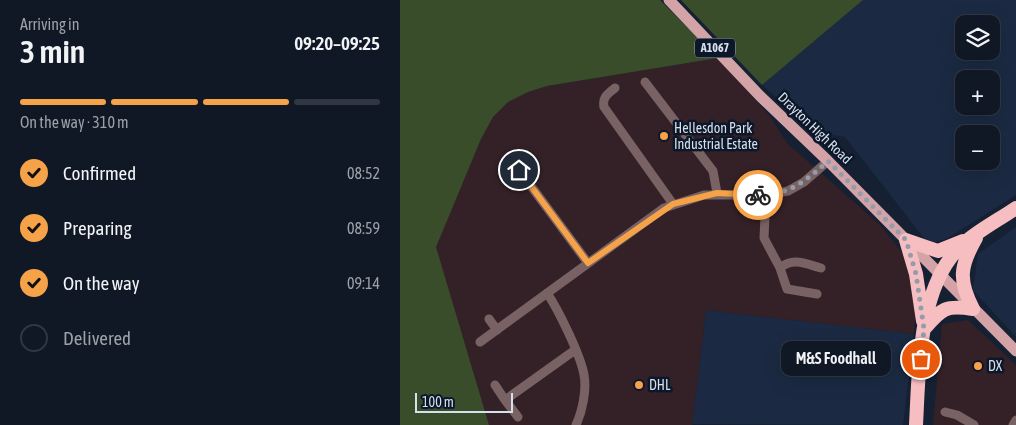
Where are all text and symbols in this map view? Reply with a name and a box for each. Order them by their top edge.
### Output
text: Arriving in [20,15,80,33]
map controls [955,15,1000,170]
button: layers [955,15,1000,60]
text: 09:20–09:25 [294,32,380,54]
text: 3 min [20,33,85,70]
road number: A1067 [695,38,735,58]
button: + [955,70,1000,115]
street label: Drayton High Road [775,89,855,167]
text: On the way · 310 m [20,113,129,131]
place label: Hellesdon Park Industrial Estate [674,120,758,152]
button: − [955,125,1000,170]
marker: Hellesdon Park Industrial Estate [658,130,670,142]
pin [498,149,540,191]
icon: home [505,156,533,184]
icon: check [20,159,48,187]
text: Confirmed [63,162,136,184]
text: 08:52 [347,164,380,182]
courier [733,170,783,220]
icon: bike [744,181,772,209]
icon: check [20,214,48,242]
text: Preparing [63,217,132,239]
text: 08:59 [347,219,380,237]
icon: check [20,269,48,297]
text: On the way [63,272,140,294]
text: 09:14 [347,274,380,292]
text: Delivered [63,327,131,349]
pin [900,338,942,380]
callout: M&S Foodhall [781,342,891,376]
icon: bag [907,345,935,373]
text: M&S Foodhall [796,349,876,367]
place label: DX [988,358,1003,374]
marker: DX [972,360,984,372]
place label: DHL [649,377,671,393]
marker: DHL [633,379,645,391]
scale bar [415,390,512,413]
text: 100 m [422,394,454,410]

